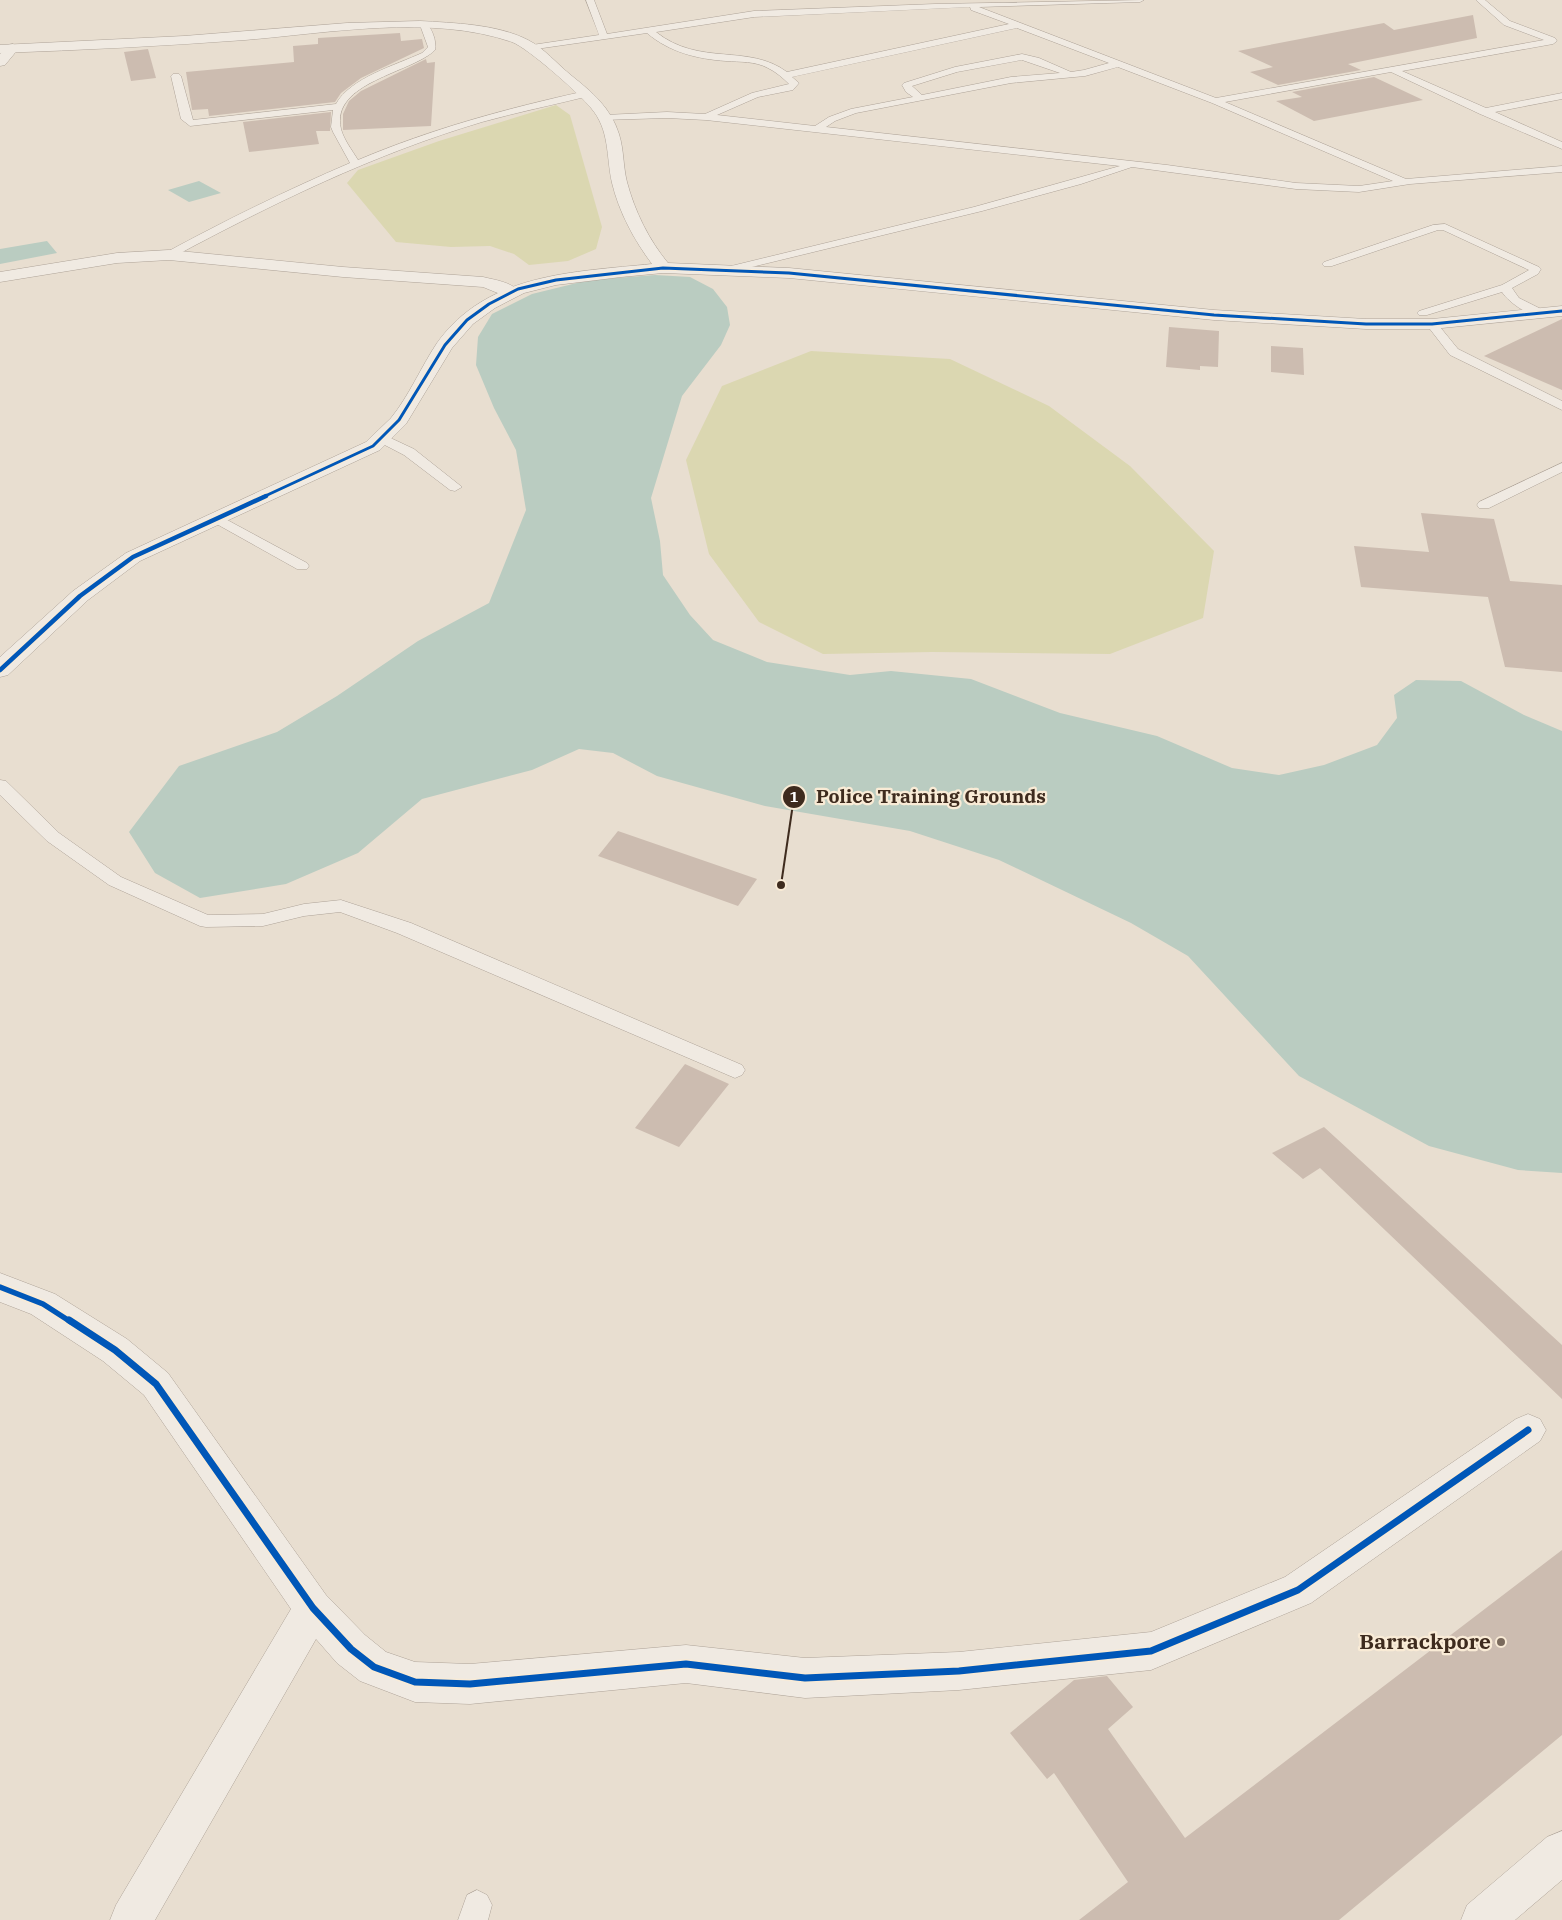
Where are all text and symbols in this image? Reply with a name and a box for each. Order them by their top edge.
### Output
callout: Police Training Grounds [781,780,1056,814]
text: Police Training Grounds [816,784,1046,808]
text: 1 [789,787,799,806]
place label: Barrackpore [1359,1627,1491,1655]
marker: Barrackpore [1495,1636,1507,1648]

